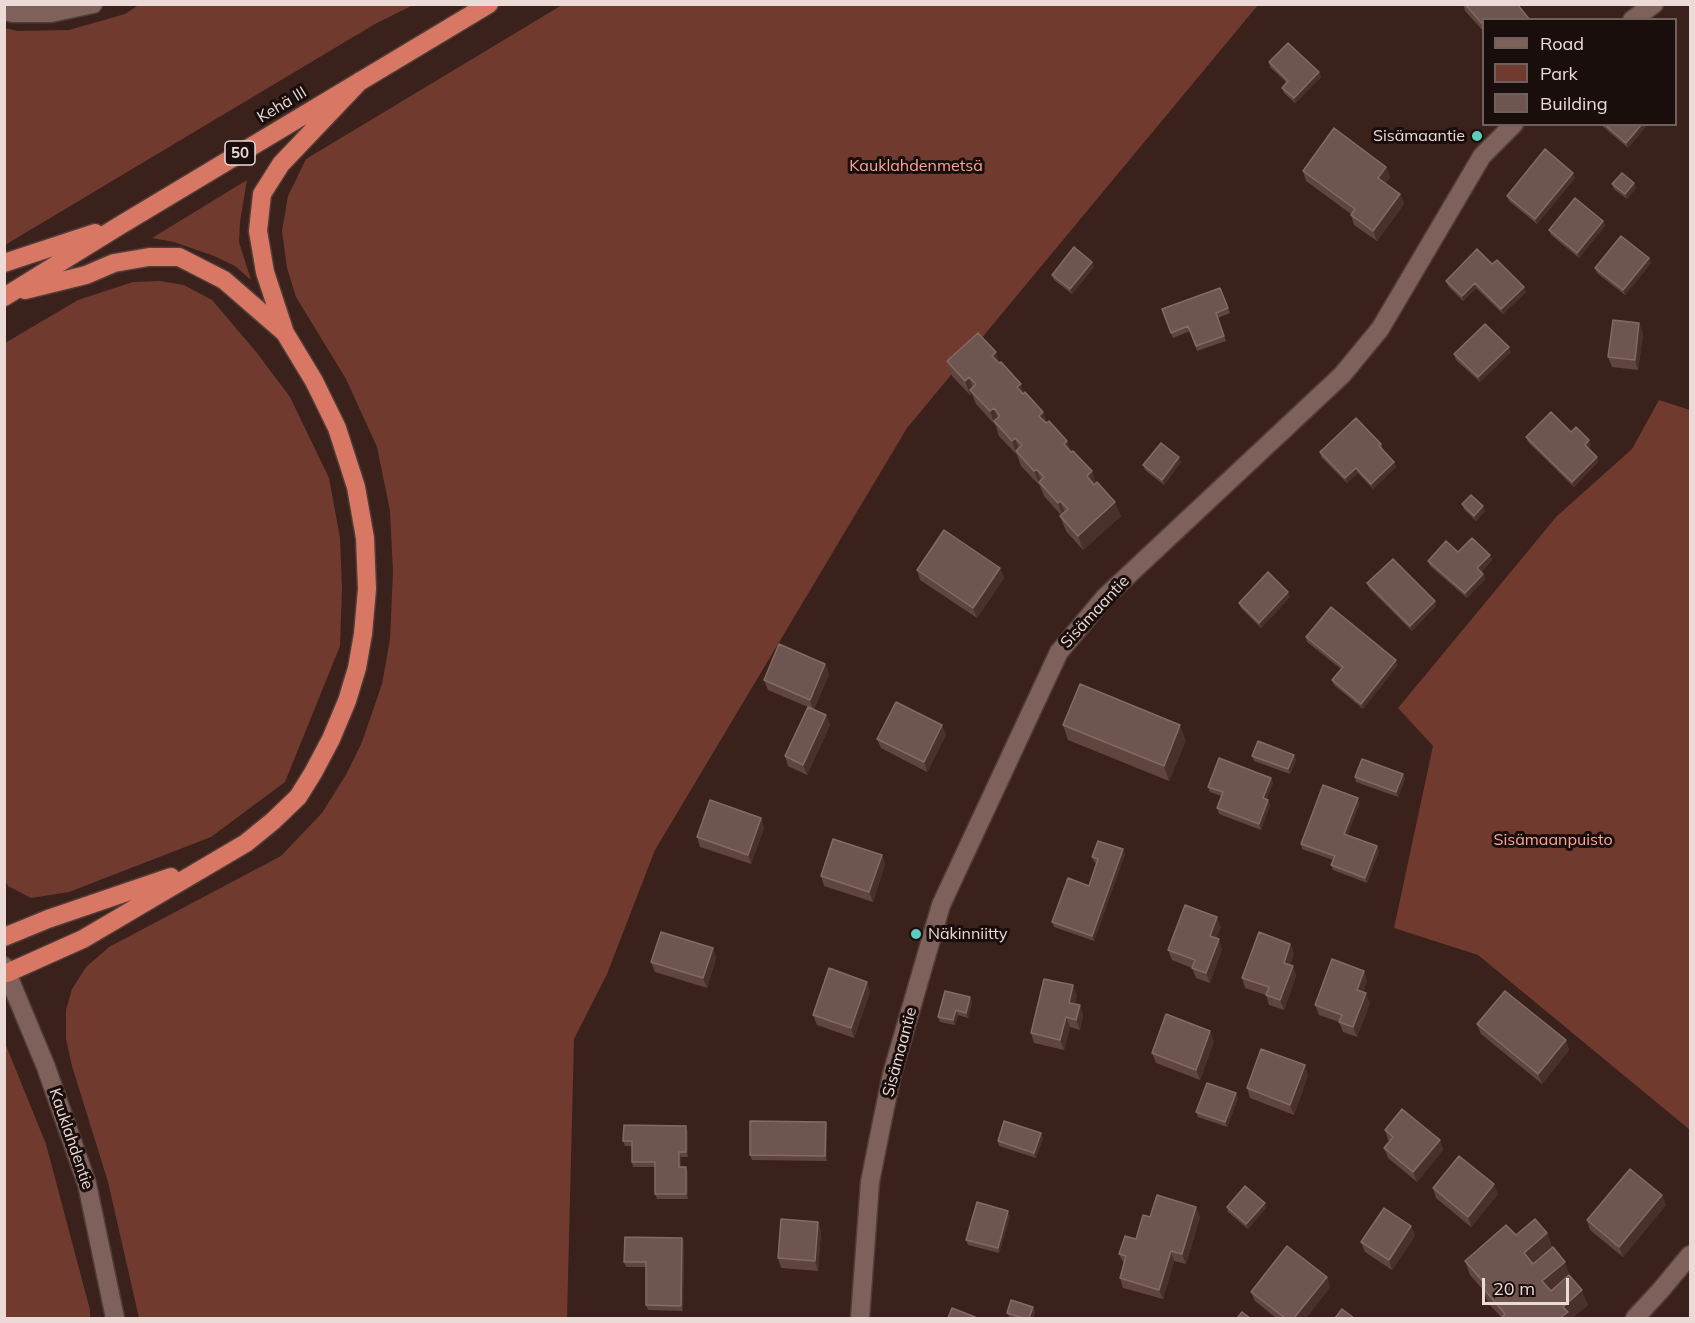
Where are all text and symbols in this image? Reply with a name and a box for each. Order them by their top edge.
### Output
legend [1482,18,1677,126]
text: Road [1540,32,1584,55]
text: Park [1540,62,1578,85]
street label: Kehä III [254,83,310,127]
text: Building [1540,92,1608,115]
place label: Sisämaantie [1373,126,1465,146]
marker: Sisämaantie [1470,129,1484,143]
road number: 50 [225,141,255,165]
park label: Kauklahdenmetsä [849,156,983,176]
street label: Sisämaantie [1057,572,1133,652]
park label: Sisämaanpuisto [1493,830,1613,850]
place label: Näkinniitty [928,924,1008,944]
marker: Näkinniitty [909,927,923,941]
street label: Sisämaantie [879,1005,921,1099]
street label: Kauklahdentie [45,1086,97,1192]
scale bar [1485,1266,1572,1304]
text: 20 m [1493,1277,1535,1300]

